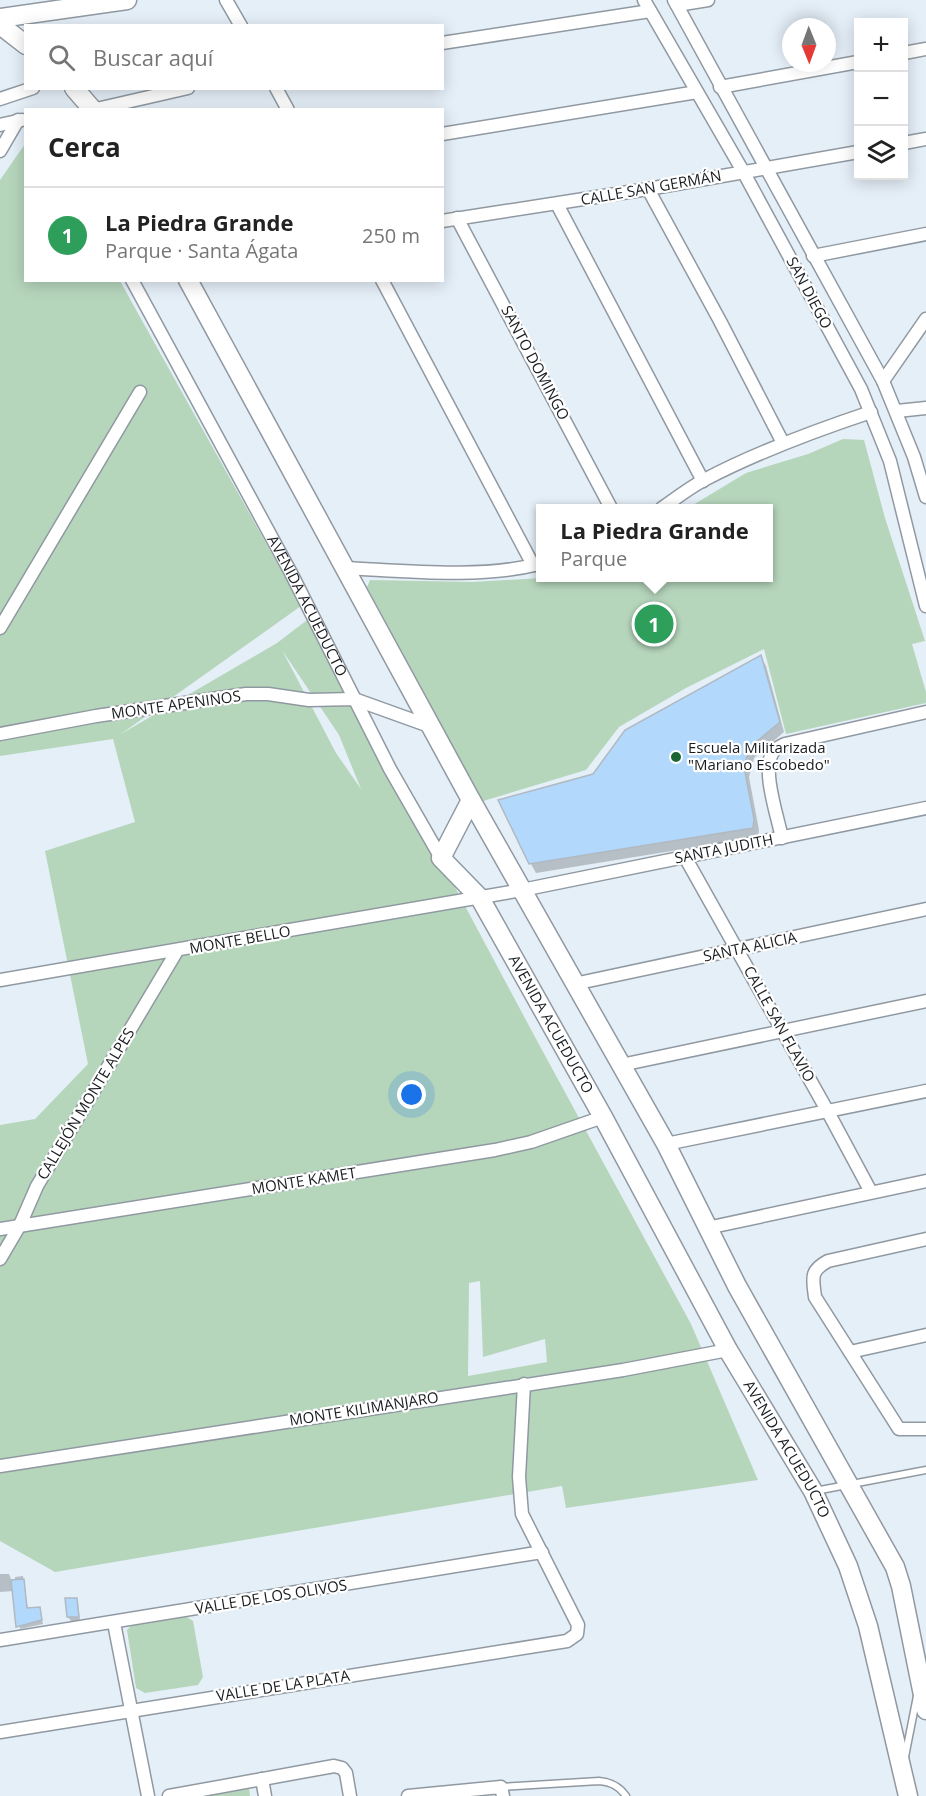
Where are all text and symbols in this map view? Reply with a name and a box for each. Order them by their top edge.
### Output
north arrow [782,18,836,72]
map controls [854,18,908,180]
button: + [854,18,908,72]
search box [24,24,444,90]
icon: search [45,41,78,74]
text: Buscar aquí [93,42,213,72]
button: − [854,72,908,126]
button: layers [854,126,908,180]
text: Cerca [48,129,121,165]
street label: CALLE SAN GERMÁN [579,165,723,209]
text: La Piedra Grande [105,207,293,237]
text: 1 [62,222,73,249]
text: 250 m [362,222,420,249]
text: Parque · Santa Ágata [105,237,298,264]
street label: SAN DIEGO [783,253,837,332]
street label: SANTO DOMINGO [497,302,575,423]
popup [536,504,773,582]
text: La Piedra Grande [560,515,749,545]
street label: AVENIDA ACUEDUCTO [263,531,353,679]
text: Parque [560,545,627,572]
pin: 1 [634,602,674,646]
street label: MONTE APENINOS [110,685,242,723]
place label: Escuela Militarizada "Mariano Escobedo" [688,737,830,774]
marker: Escuela Militarizada "Mariano Escobedo" [669,750,683,764]
street label: SANTA JUDITH [673,829,775,867]
street label: MONTE BELLO [188,920,292,958]
street label: SANTA ALICIA [701,926,799,966]
street label: AVENIDA ACUEDUCTO [505,951,599,1097]
street label: CALLE SAN FLAVIO [740,962,820,1085]
street label: CALLEJÓN MONTE ALPES [32,1024,138,1183]
your location [397,1080,426,1109]
street label: MONTE KAMET [250,1162,358,1198]
street label: AVENIDA ACUEDUCTO [740,1376,835,1521]
street label: MONTE KILIMANJARO [288,1386,440,1430]
street label: VALLE DE LOS OLIVOS [193,1574,348,1618]
street label: VALLE DE LA PLATA [215,1665,351,1705]

